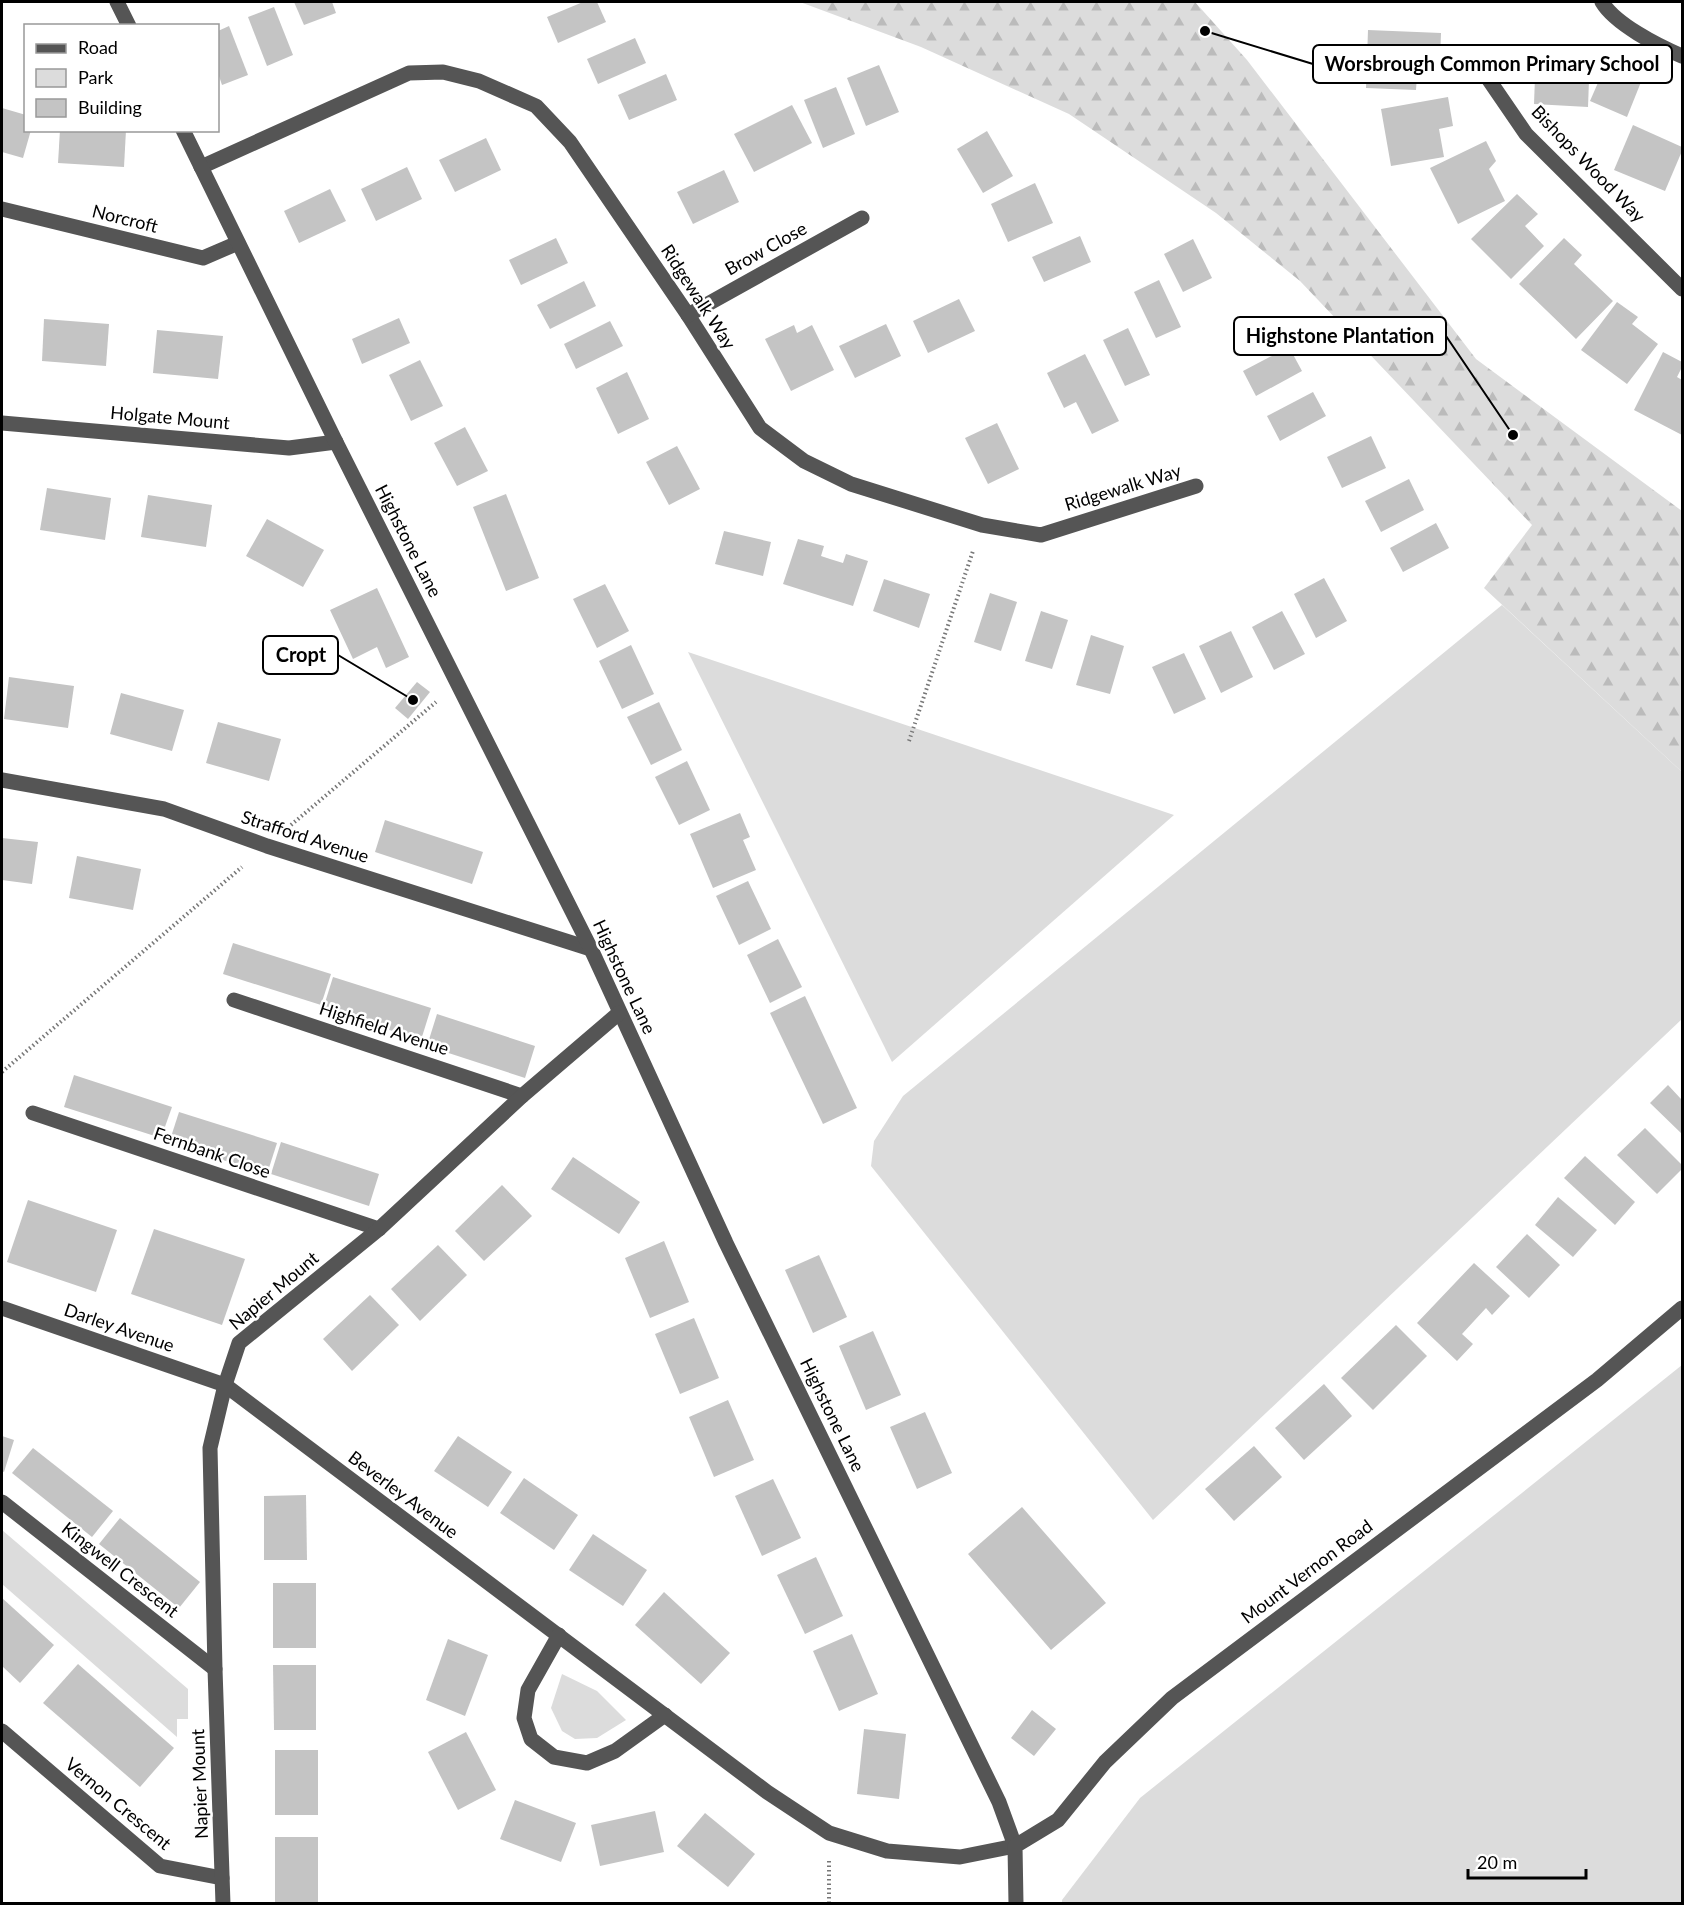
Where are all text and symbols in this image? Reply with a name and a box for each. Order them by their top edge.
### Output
legend [24,24,219,132]
text: Road [78,36,118,58]
callout: Worsbrough Common Primary School [1313,45,1672,83]
text: Worsbrough Common Primary School [1325,51,1659,75]
text: Park [78,66,114,88]
text: Building [78,96,142,118]
street label: Bishops Wood Way [1527,100,1651,227]
street label: Norcroft [90,199,161,237]
street label: Brow Close [721,217,810,280]
street label: Ridgewalk Way [657,240,741,354]
callout: Highstone Plantation [1234,317,1446,355]
text: Highstone Plantation [1246,323,1434,347]
street label: Holgate Mount [110,401,231,433]
street label: Ridgewalk Way [1062,459,1184,515]
street label: Highstone Lane [371,480,447,601]
callout: Cropt [263,636,338,674]
text: Cropt [276,642,327,666]
street label: Strafford Avenue [239,805,372,867]
street label: Highstone Lane [589,916,661,1037]
street label: Highfield Avenue [317,997,452,1059]
street label: Fernbank Close [151,1122,274,1182]
street label: Napier Mount [224,1246,323,1334]
street label: Darley Avenue [61,1298,177,1356]
street label: Highstone Lane [796,1354,870,1475]
street label: Beverley Avenue [344,1446,463,1543]
street label: Mount Vernon Road [1236,1515,1376,1628]
street label: Kingwell Crescent [58,1517,184,1622]
street label: Napier Mount [186,1728,212,1839]
street label: Vernon Crescent [61,1753,177,1854]
scale bar [1468,1842,1586,1880]
text: 20 m [1477,1851,1517,1873]

